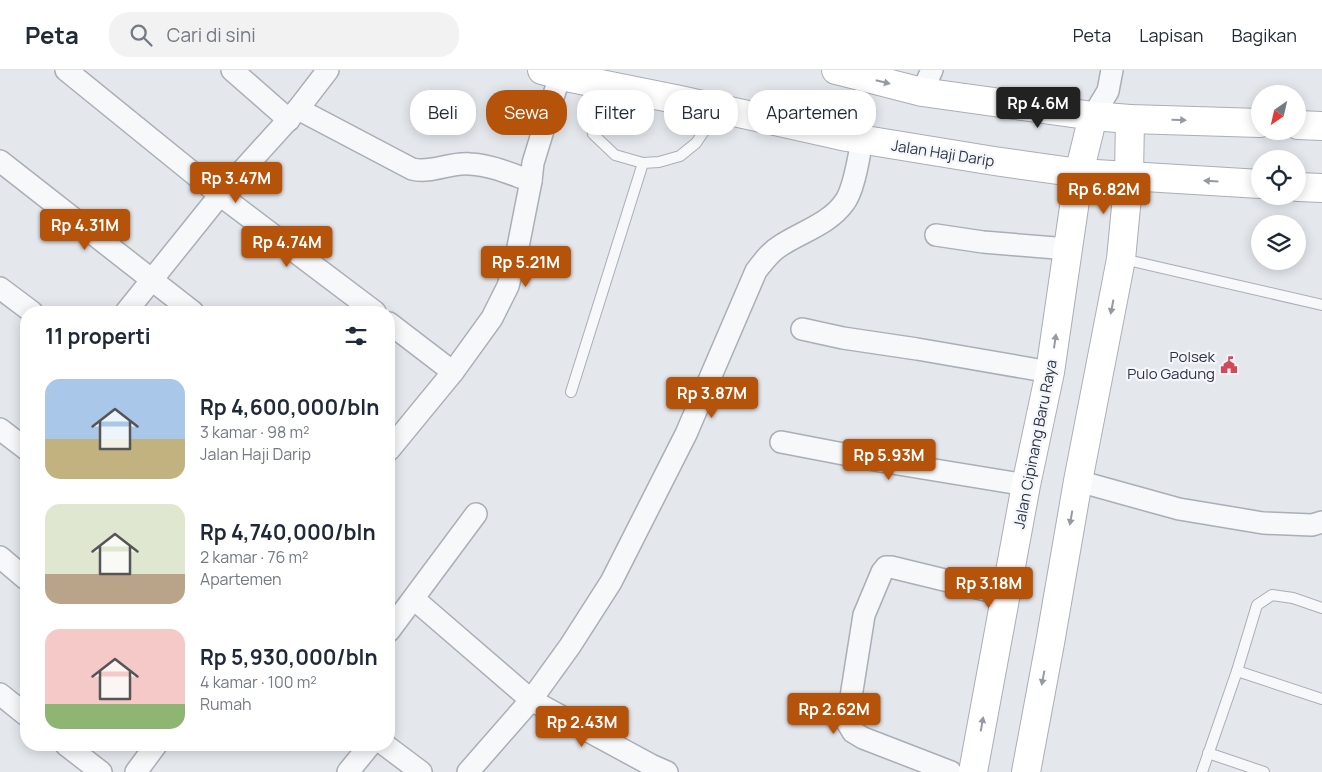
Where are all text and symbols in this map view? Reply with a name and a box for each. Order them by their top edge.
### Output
search box [109,12,459,57]
text: Peta [25,18,79,51]
icon: search [127,21,155,49]
text: Cari di sini [167,22,256,48]
text: Peta [1073,23,1111,47]
text: Lapisan [1139,23,1203,47]
text: Bagikan [1231,23,1297,47]
one-way arrow [876,78,891,86]
north arrow [1251,85,1306,140]
map controls [1251,85,1306,270]
pin: Rp 4.6M [992,87,1084,129]
chip: Beli [410,90,476,135]
chip: Sewa [486,90,567,135]
chip: Filter [577,90,654,135]
chip: Baru [664,90,738,135]
chip: Apartemen [748,90,876,135]
text: Rp 4.6M [1007,92,1069,114]
one-way arrow [1171,117,1187,125]
street label: Jalan Haji Darip [890,134,996,172]
button: locate [1251,150,1306,205]
pin: Rp 3.47M [184,162,288,204]
text: Rp 3.47M [201,167,271,189]
pin: Rp 6.82M [1052,172,1156,215]
one-way arrow [1203,177,1219,185]
text: Rp 6.82M [1068,178,1140,200]
pin: Rp 4.31M [33,208,137,251]
text: Rp 4.31M [51,214,119,236]
button: layers [1251,215,1306,270]
pin: Rp 4.74M [235,226,339,268]
text: Rp 4.74M [252,231,322,253]
pin: Rp 5.21M [474,246,578,288]
text: Rp 5.21M [492,251,560,273]
one-way arrow [1108,299,1116,314]
text: 11 properti [45,322,151,350]
icon: filters [342,322,370,350]
one-way arrow [1051,333,1059,349]
place label: Polsek Pulo Gadung [1127,346,1216,384]
public building icon: Polsek Pulo Gadung [1219,355,1239,375]
street label: Jalan Cipinang Baru Raya [1008,358,1062,530]
pin: Rp 3.87M [660,376,764,419]
text: Rp 3.87M [677,382,747,404]
text: Rp 4,600,000/bln [200,393,379,421]
icon: home [85,399,145,459]
text: 3 kamar · 98 m² [200,421,310,443]
pin: Rp 5.93M [837,438,941,481]
text: Jalan Haji Darip [200,443,311,465]
text: Rp 5.93M [854,444,924,466]
one-way arrow [1067,510,1075,526]
text: Rp 4,740,000/bln [200,518,376,546]
icon: home [85,524,145,584]
text: 2 kamar · 76 m² [200,546,309,568]
pin: Rp 3.18M [937,566,1041,609]
text: Apartemen [200,568,282,590]
text: Rp 3.18M [956,572,1022,594]
text: Rp 5,930,000/bln [200,643,378,671]
icon: home [85,649,145,709]
one-way arrow [1039,670,1047,686]
text: 4 kamar · 100 m² [200,671,317,693]
pin: Rp 2.62M [782,692,886,735]
text: Rumah [200,693,252,715]
text: Rp 2.62M [798,698,870,720]
pin: Rp 2.43M [530,706,634,748]
text: Rp 2.43M [547,711,617,733]
one-way arrow [979,716,987,732]

